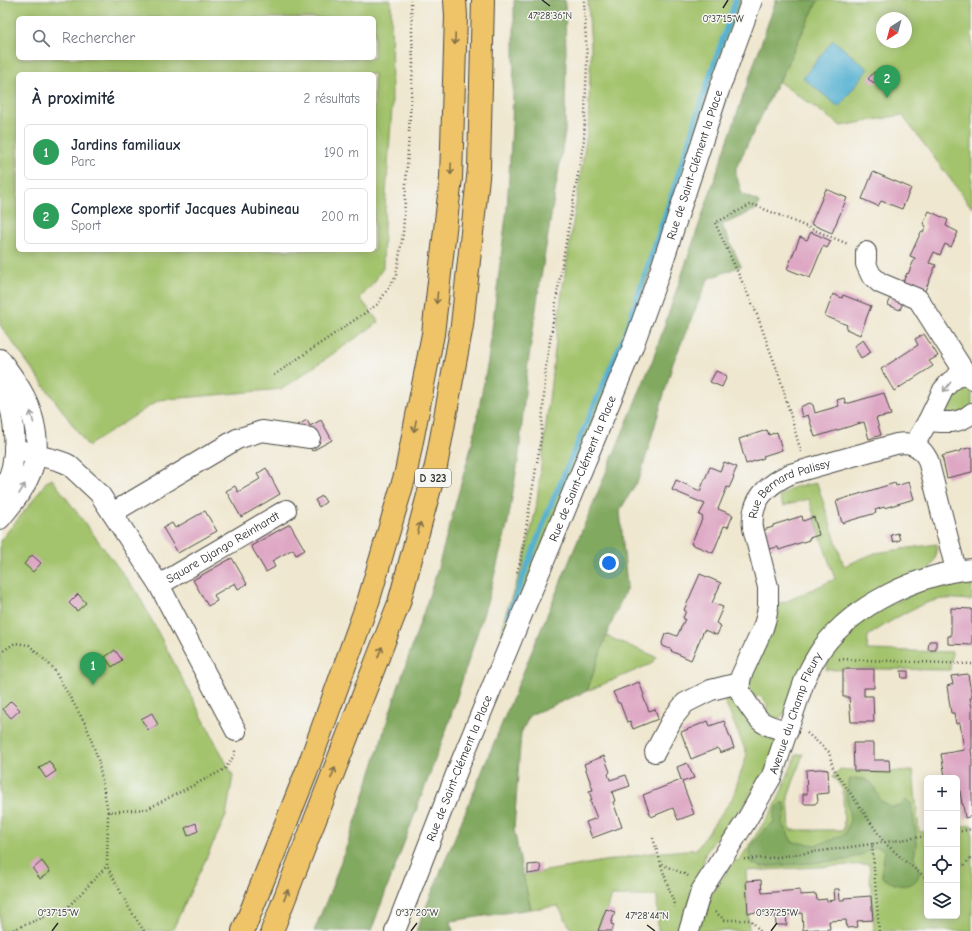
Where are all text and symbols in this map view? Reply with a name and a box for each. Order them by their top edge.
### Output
text: 47°28'36"N [528,10,572,22]
north arrow [876,12,912,48]
text: 0°37'15"W [702,13,744,25]
search box [16,16,376,60]
icon: search [30,27,52,49]
text: Rechercher [62,29,135,47]
one-way arrow [451,32,459,45]
pin: 2 [874,65,900,98]
street label: Rue de Saint-Clément la Place [664,88,726,241]
text: À proximité [32,89,115,108]
text: 2 résultats [304,91,360,106]
text: Jardins familiaux [71,136,180,154]
text: 1 [43,145,49,160]
text: 190 m [324,145,359,160]
text: Parc [71,154,95,169]
one-way arrow [447,162,455,175]
text: Complexe sportif Jacques Aubineau [71,200,300,218]
text: 2 [43,209,49,224]
text: 200 m [321,209,359,224]
text: Sport [71,218,101,233]
one-way arrow [434,291,441,304]
one-way arrow [942,381,951,392]
street label: Rue de Saint-Clément la Place [546,394,619,544]
one-way arrow [28,410,35,423]
one-way arrow [410,419,418,432]
street label: Rue Bernard Palissy [746,456,832,519]
road number: D 323 [415,469,451,487]
one-way arrow [18,484,26,495]
street label: Square Django Reinhardt [164,508,282,586]
one-way arrow [416,522,423,535]
your location [599,553,619,573]
one-way arrow [376,647,384,659]
street label: Avenue du Champ Fleury [766,649,825,776]
pin: 1 [80,652,106,685]
street label: Rue de Saint-Clément la Place [424,693,495,843]
one-way arrow [329,768,337,780]
map controls [924,775,960,919]
button: + [924,775,960,811]
button: − [924,811,960,847]
button: locate [924,847,960,883]
button: layers [924,883,960,919]
one-way arrow [282,889,290,901]
text: 0°37'15"W [37,907,79,919]
text: 0°37'20"W [395,907,439,919]
text: 0°37'25"W [756,907,799,919]
text: 47°28'44"N [625,910,669,922]

